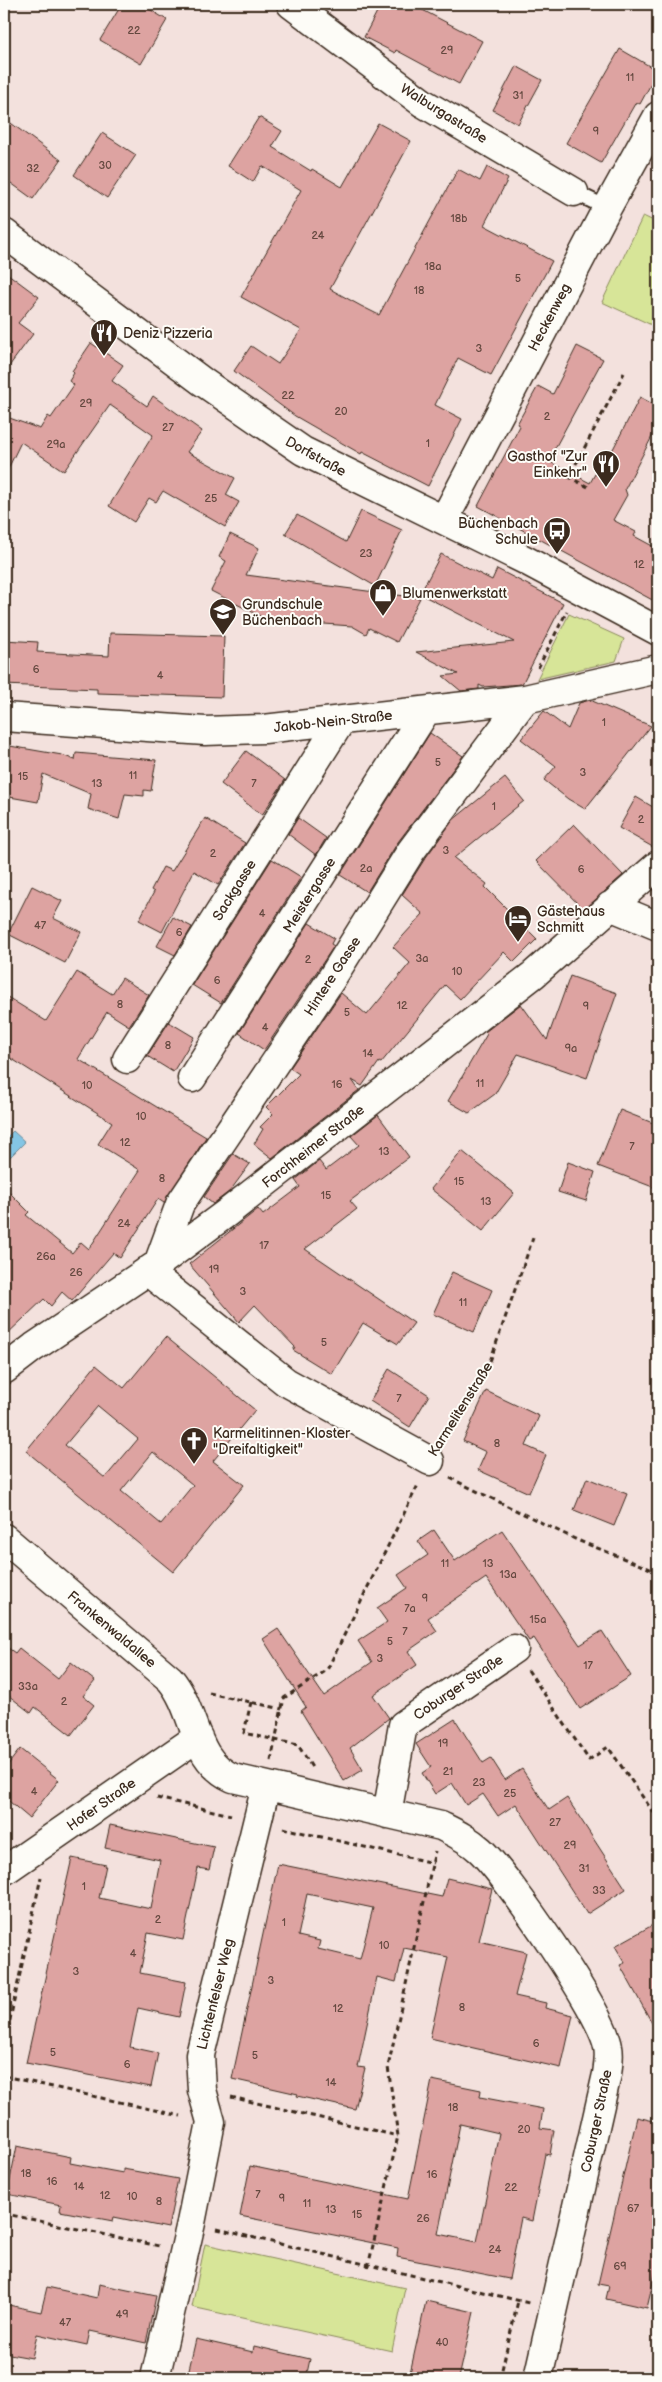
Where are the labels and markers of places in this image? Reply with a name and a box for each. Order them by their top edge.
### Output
restaurant icon: Deniz Pizzeria [89,318,119,357]
place label: Deniz Pizzeria [123,325,213,342]
place label: Gasthof "Zur Einkehr" [507,448,588,481]
restaurant icon: Gasthof "Zur Einkehr" [591,449,621,488]
place label: Büchenbach Schule [458,515,538,548]
bus stop icon: Büchenbach Schule [542,516,572,555]
shop icon: Blumenwerkstatt [368,578,398,617]
place label: Blumenwerkstatt [402,585,508,602]
place label: Grundschule Büchenbach [242,596,322,629]
school or university icon: Grundschule Büchenbach [208,597,238,636]
place label: Gästehaus Schmitt [537,903,605,936]
hotel icon: Gästehaus Schmitt [503,904,533,943]
place label: Karmelitinnen-Kloster "Dreifaltigkeit" [213,1425,351,1458]
church icon: Karmelitinnen-Kloster "Dreifaltigkeit" [179,1426,209,1465]

